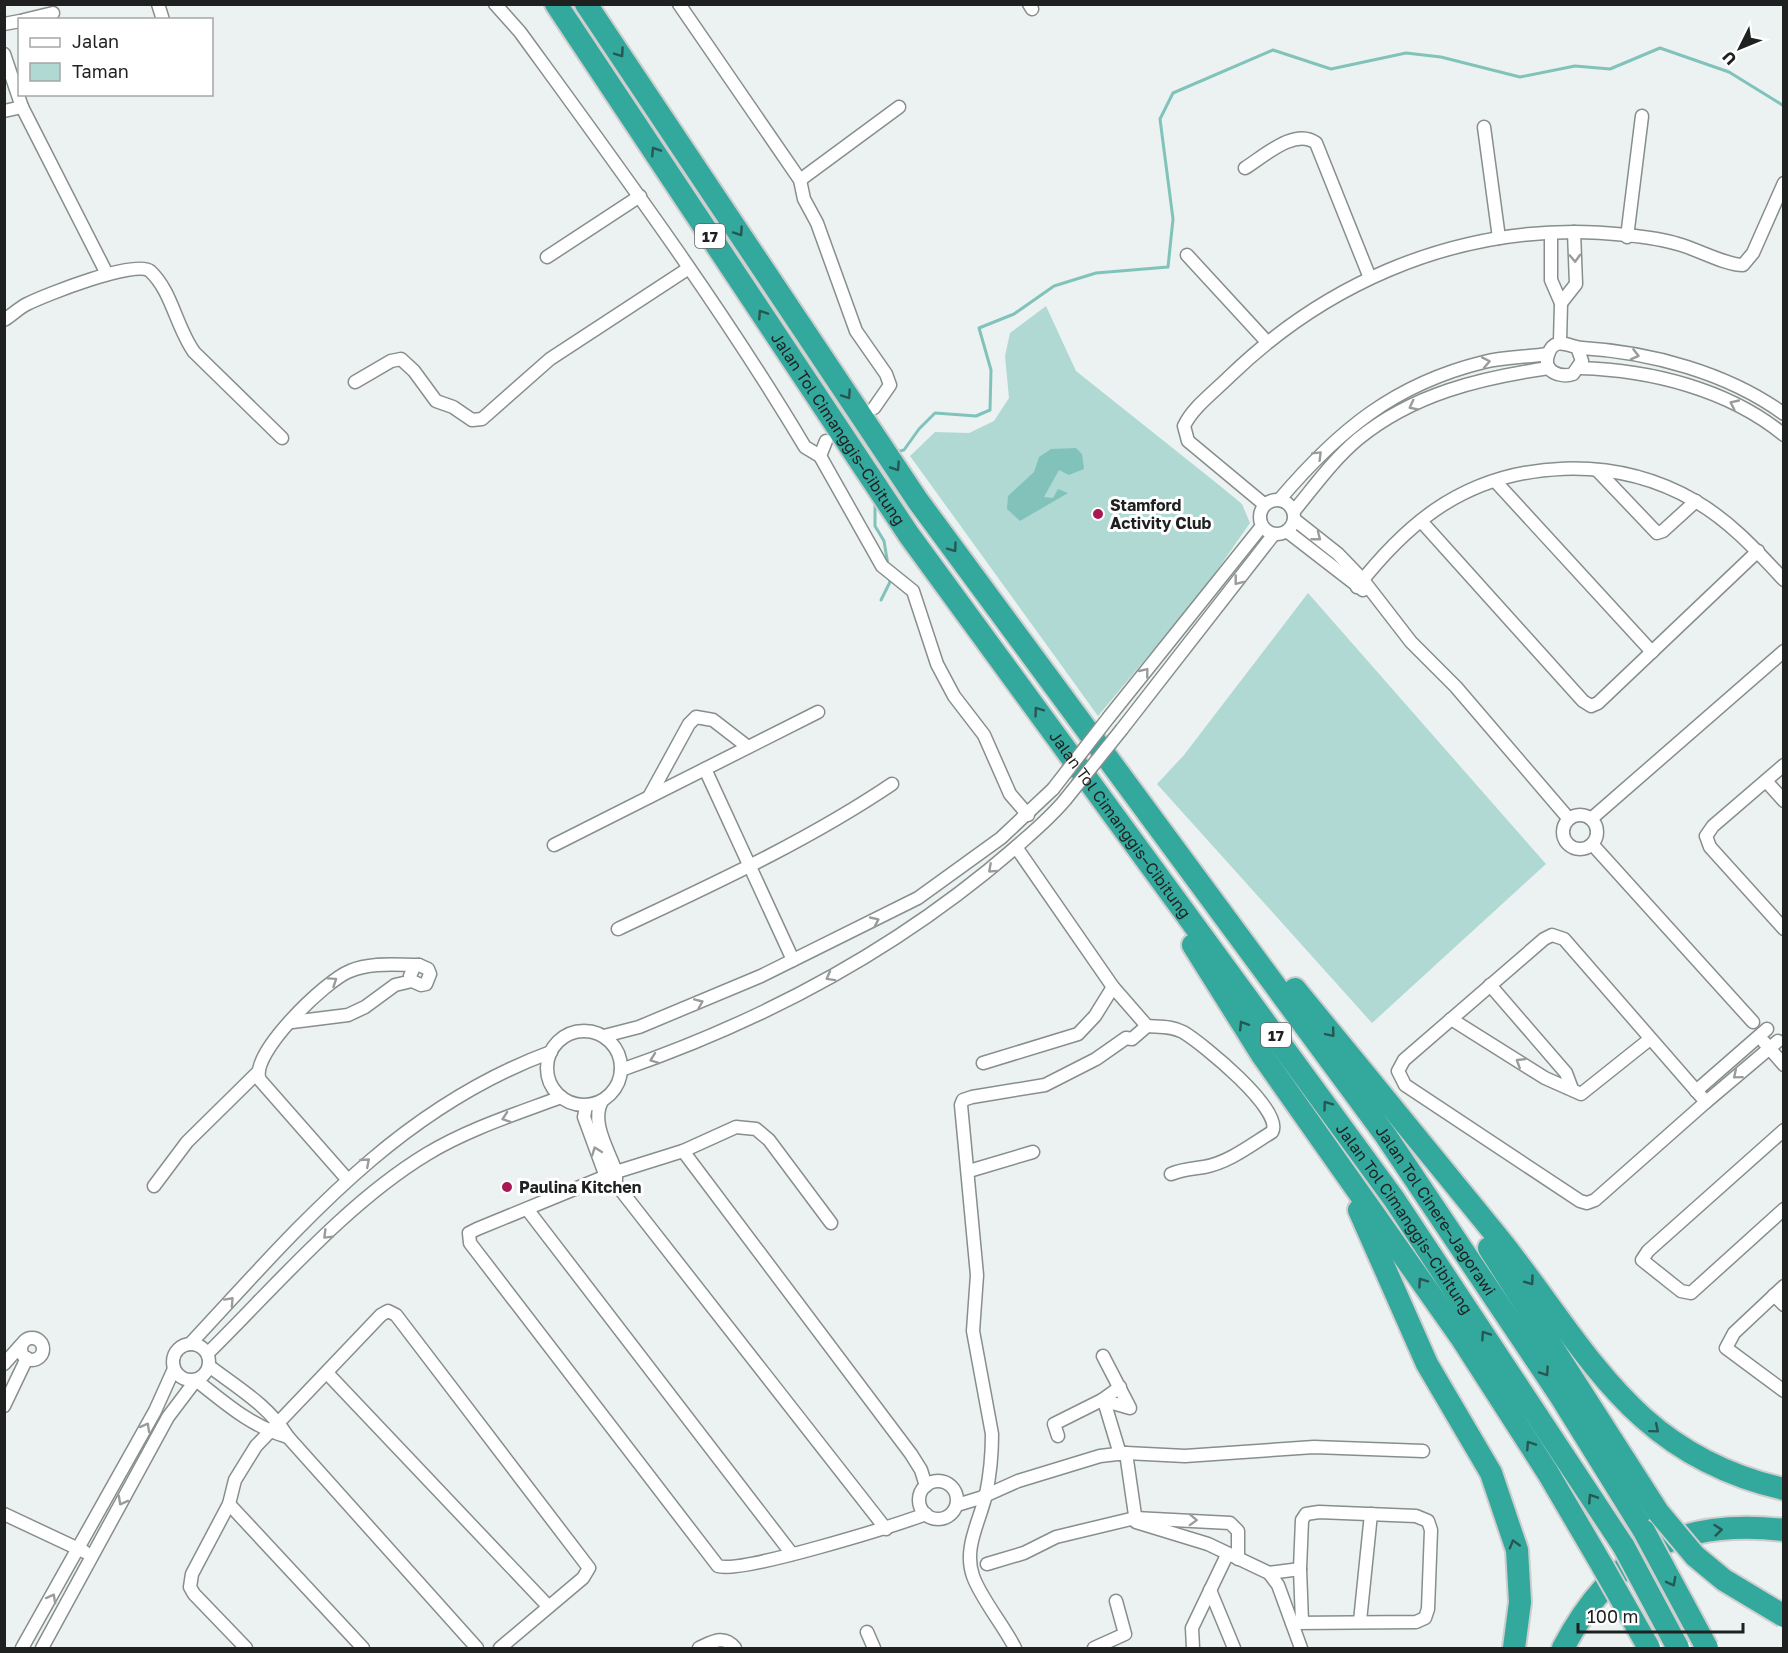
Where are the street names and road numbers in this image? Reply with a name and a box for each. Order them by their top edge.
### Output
road number: 17 [695,224,725,248]
street label: Jalan Tol Cimanggis–Cibitung [767,328,910,529]
street label: Jalan Tol Cimanggis–Cibitung [1045,727,1196,922]
road number: 17 [1261,1023,1291,1047]
street label: Jalan Tol Cimanggis–Cibitung [1332,1119,1477,1318]
street label: Jalan Tol Cinere–Jagorawi [1371,1121,1500,1299]

